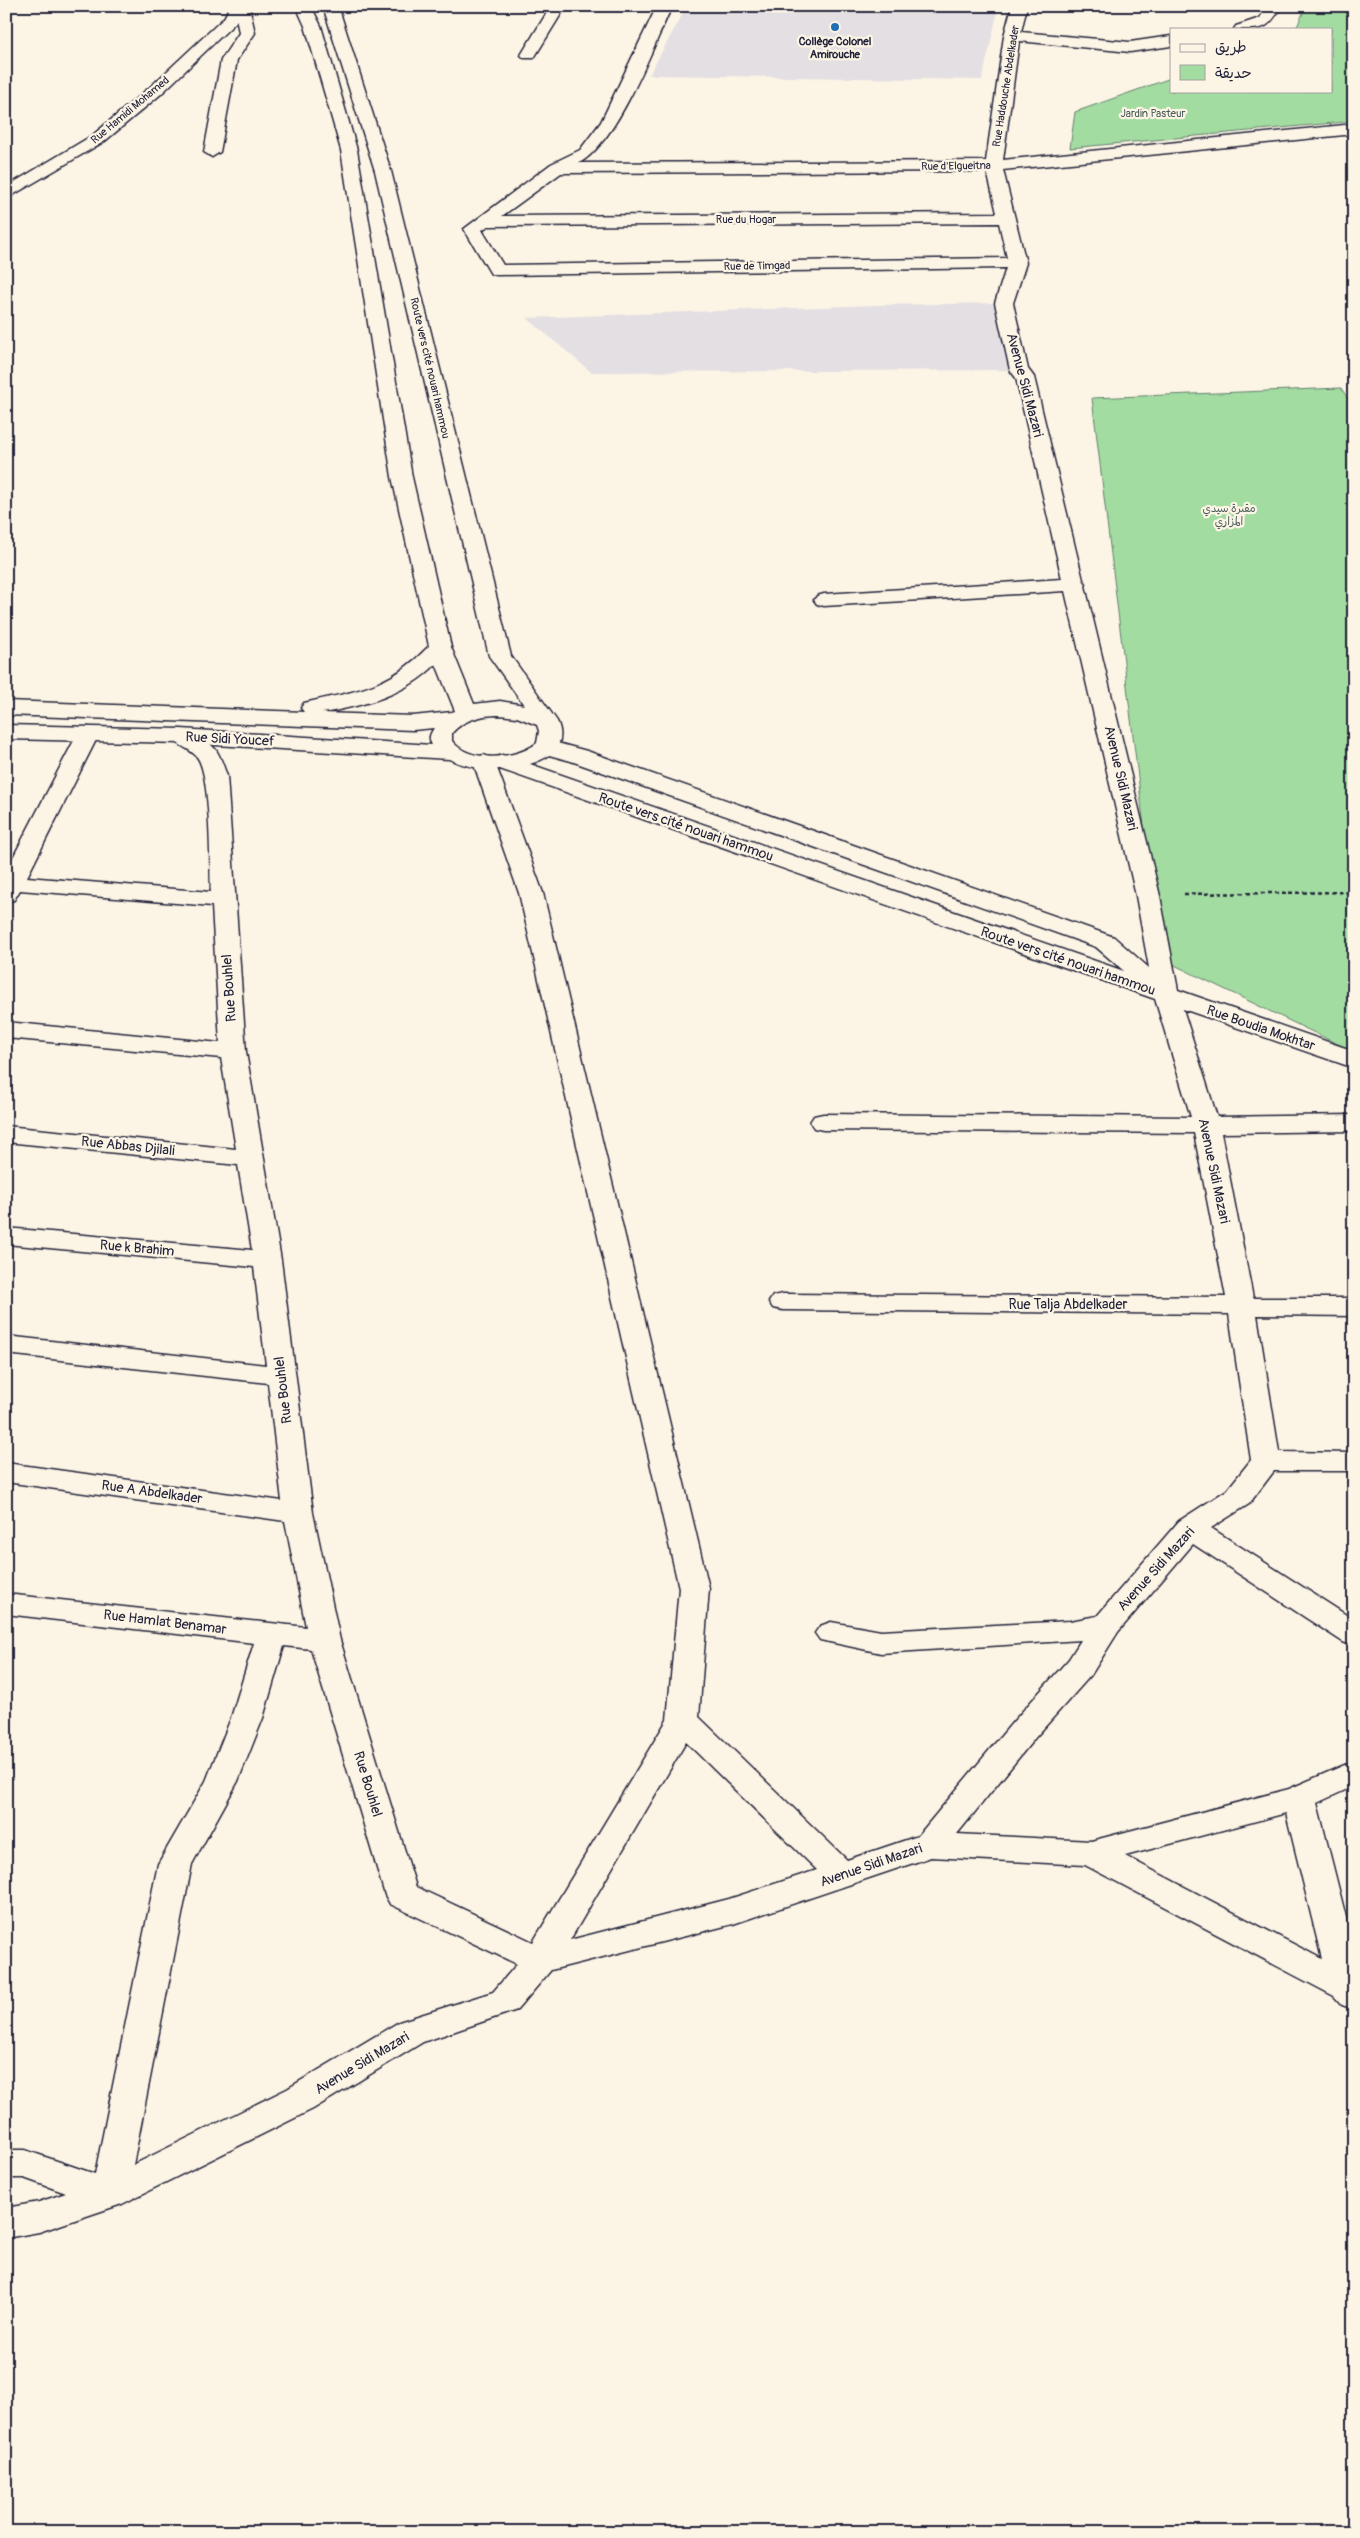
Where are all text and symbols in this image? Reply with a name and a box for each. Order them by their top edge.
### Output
marker: Collège Colonel Amirouche [829,21,841,33]
street label: Rue Haddouche Abdelkader [990,24,1022,148]
legend [1170,28,1332,92]
place label: Collège Colonel Amirouche [799,35,872,61]
text: طريق [1215,38,1247,57]
text: حديقة [1215,64,1252,83]
street label: Rue Hamidi Mohamed [88,74,172,146]
park label: Jardin Pasteur [1121,107,1186,120]
street label: Rue d'Elgueitna [921,159,991,173]
street label: Rue du Hogar [716,213,776,226]
street label: Rue de Timgad [724,259,790,273]
street label: Route vers cité nouari hammou [407,296,453,440]
street label: Avenue Sidi Mazari [1003,331,1047,439]
park label: مقبرة سيدي المزاري [1202,502,1256,530]
street label: Avenue Sidi Mazari [1101,724,1141,833]
street label: Rue Sidi Youcef [185,728,275,750]
street label: Route vers cité nouari hammou [596,789,776,865]
street label: Route vers cité nouari hammou [978,923,1158,999]
street label: Rue Bouhlel [218,954,240,1022]
street label: Rue Boudia Mokhtar [1205,1001,1317,1055]
street label: Avenue Sidi Mazari [1195,1117,1234,1226]
street label: Rue Abbas Djilali [80,1133,176,1159]
street label: Rue k Brahim [99,1236,175,1260]
street label: Rue Talja Abdelkader [1008,1296,1128,1313]
street label: Rue Bouhlel [270,1355,296,1425]
street label: Rue A Abdelkader [100,1477,204,1507]
street label: Avenue Sidi Mazari [1114,1523,1198,1614]
street label: Rue Hamlat Benamar [102,1606,228,1638]
street label: Rue Bouhlel [350,1749,386,1819]
street label: Avenue Sidi Mazari [818,1839,925,1890]
street label: Avenue Sidi Mazari [312,2028,413,2098]

